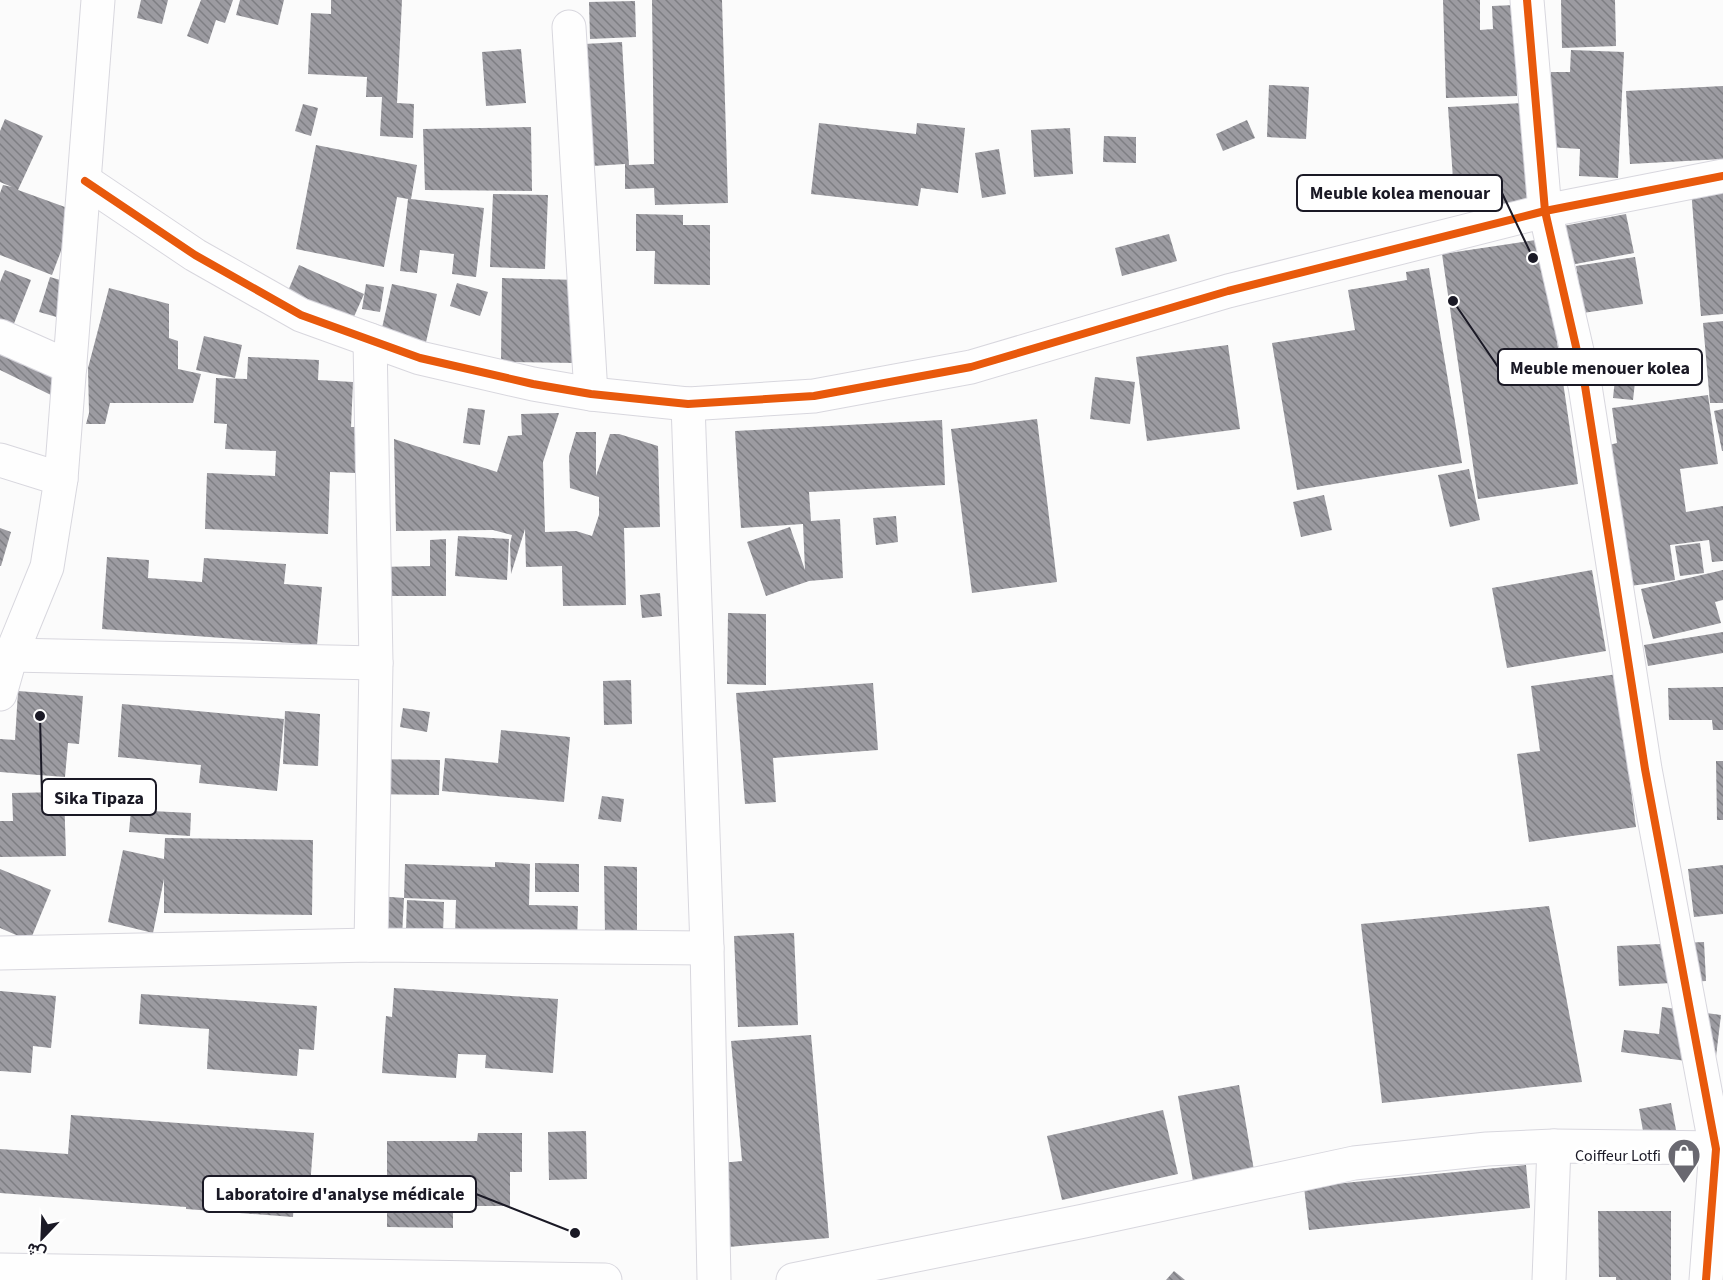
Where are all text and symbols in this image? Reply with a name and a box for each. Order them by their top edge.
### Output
callout: Meuble kolea menouar [1297,175,1502,211]
text: Meuble kolea menouar [1310,181,1491,206]
callout: Meuble menouer kolea [1498,349,1702,385]
text: Meuble menouer kolea [1510,356,1690,381]
callout: Sika Tipaza [42,779,156,815]
text: Sika Tipaza [54,786,144,811]
shop icon: Coiffeur Lotfi [1666,1137,1702,1184]
place label: Coiffeur Lotfi [1575,1145,1661,1167]
callout: Laboratoire d'analyse médicale [203,1176,476,1212]
text: Laboratoire d'analyse médicale [216,1182,465,1207]
north arrow [12,1208,72,1268]
text: ش [23,1237,50,1265]

